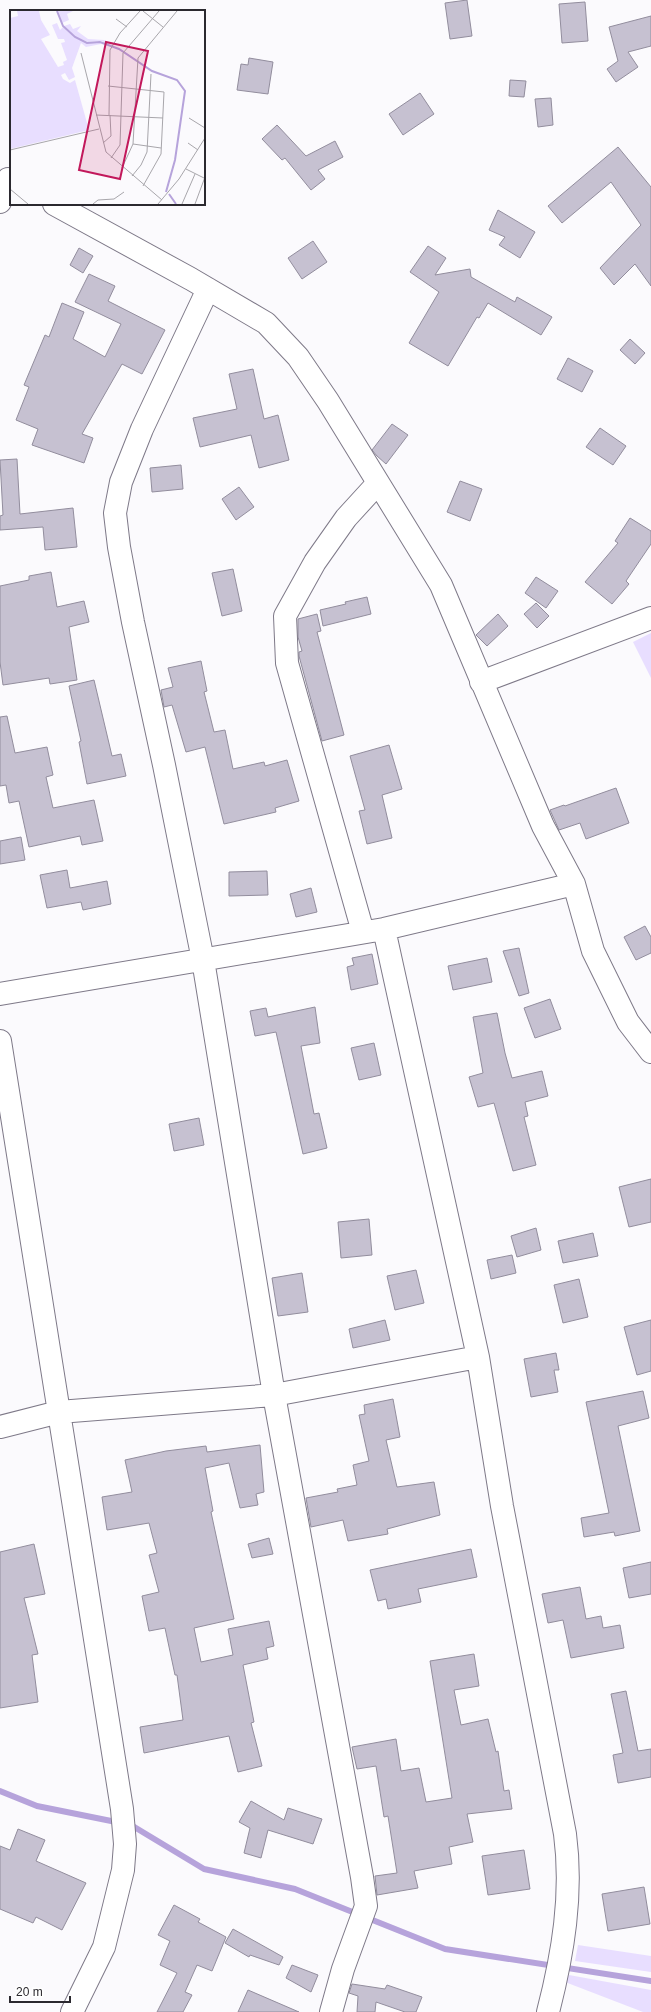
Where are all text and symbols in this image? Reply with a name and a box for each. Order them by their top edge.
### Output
inset map [10,10,205,205]
scale bar [10,1978,70,2004]
text: 20 m [16,1985,43,1999]

